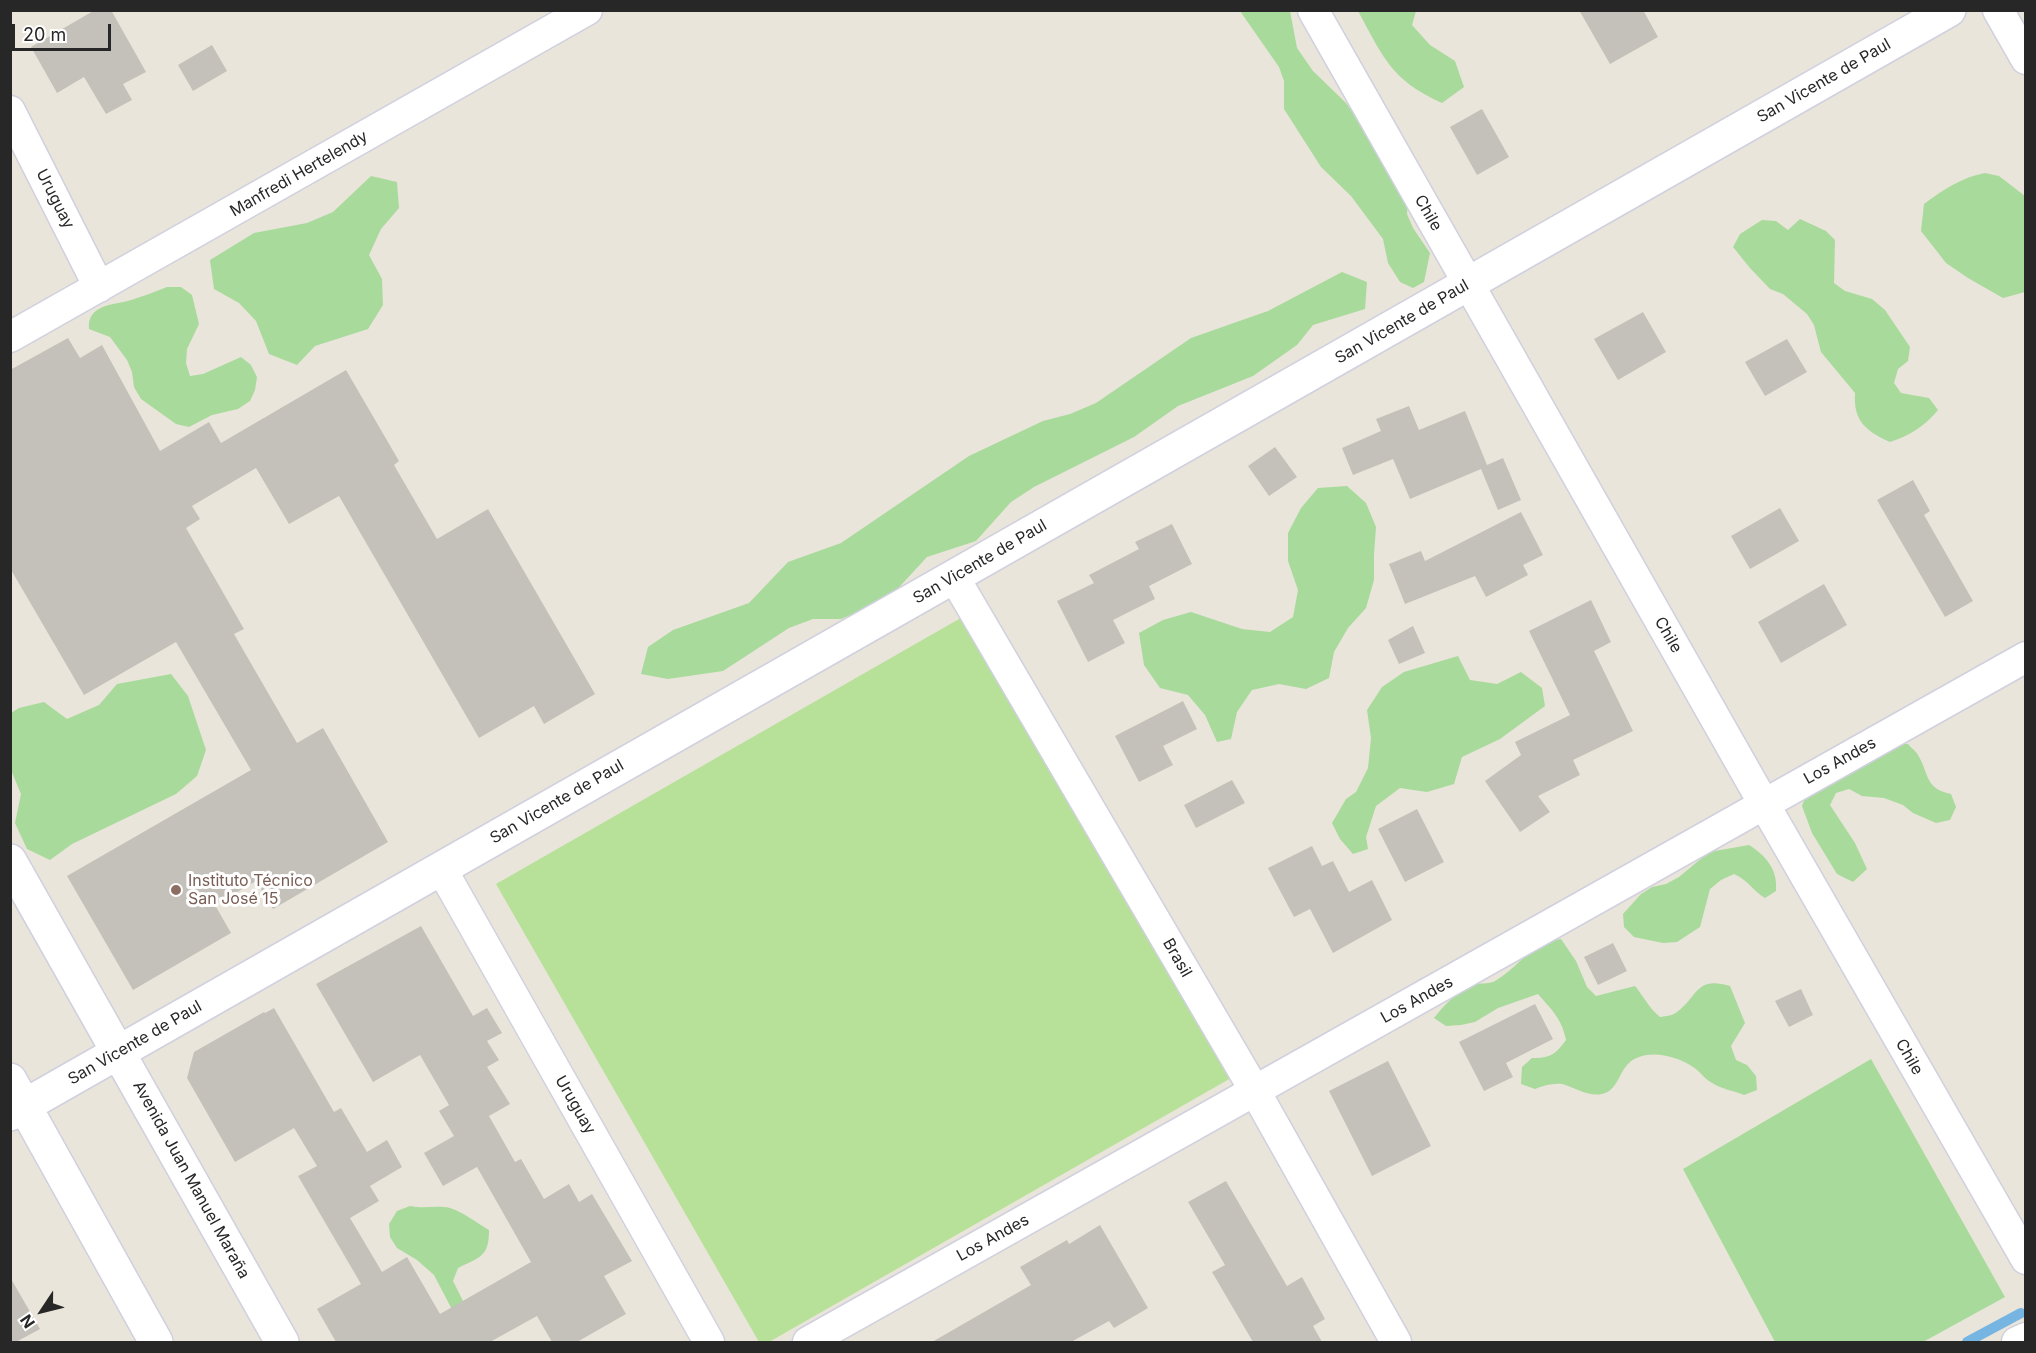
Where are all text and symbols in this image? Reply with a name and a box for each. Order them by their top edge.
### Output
scale bar [15,12,114,50]
text: 20 m [23,24,66,45]
street label: San Vicente de Paul [1754,35,1894,127]
street label: Manfredi Hertelendy [227,127,371,221]
street label: Uruguay [32,166,78,232]
street label: Chile [1410,192,1446,234]
street label: San Vicente de Paul [1332,276,1472,368]
street label: San Vicente de Paul [910,516,1050,608]
street label: Chile [1650,614,1686,656]
street label: Los Andes [1801,733,1879,789]
street label: San Vicente de Paul [487,756,627,848]
place label: Instituto Técnico San José 15 [188,871,313,909]
marker: Instituto Técnico San José 15 [169,883,183,897]
street label: Brasil [1158,935,1196,981]
street label: Los Andes [1378,972,1456,1028]
street label: San Vicente de Paul [65,997,205,1089]
street label: Chile [1891,1036,1927,1078]
street label: Uruguay [551,1072,599,1138]
street label: Avenida Juan Manuel Maraña [129,1078,253,1282]
street label: Los Andes [954,1210,1032,1266]
north arrow [12,1281,72,1341]
text: N [16,1311,39,1332]

